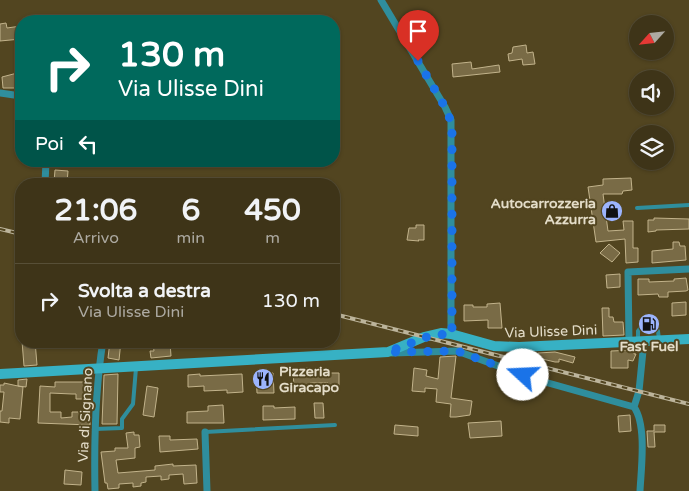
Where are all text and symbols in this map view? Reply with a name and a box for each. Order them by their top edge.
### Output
pin [397,10,439,61]
north arrow [629,15,674,60]
map controls [629,15,674,170]
icon: arrive [404,17,432,45]
text: 130 m [118,34,225,76]
icon: right [35,35,100,100]
button: sound [629,70,674,115]
text: Via Ulisse Dini [118,76,264,102]
button: layers [629,125,674,170]
icon: left [74,130,102,158]
text: Poi [35,133,64,155]
text: 21:06 [54,192,137,229]
text: 6 [181,192,200,229]
text: 450 [244,192,301,229]
place label: Autocarrozzeria Azzurra [491,195,596,228]
shop icon: Autocarrozzeria Azzurra [600,199,624,223]
text: Arrivo [73,228,119,248]
text: min [177,228,205,248]
text: m [265,228,280,248]
text: Svolta a destra [78,280,211,302]
icon: right [35,287,63,315]
text: 130 m [262,290,320,312]
text: Via Ulisse Dini [78,302,184,322]
fuel station icon: Fast Fuel [637,312,661,336]
street label: Via Ulisse Dini [504,321,598,342]
place label: Fast Fuel [620,338,678,355]
position arrow [496,348,548,400]
place label: Pizzeria Giracapo [279,363,339,396]
street label: Via di Signano [75,367,96,463]
restaurant icon: Pizzeria Giracapo [251,367,275,391]

